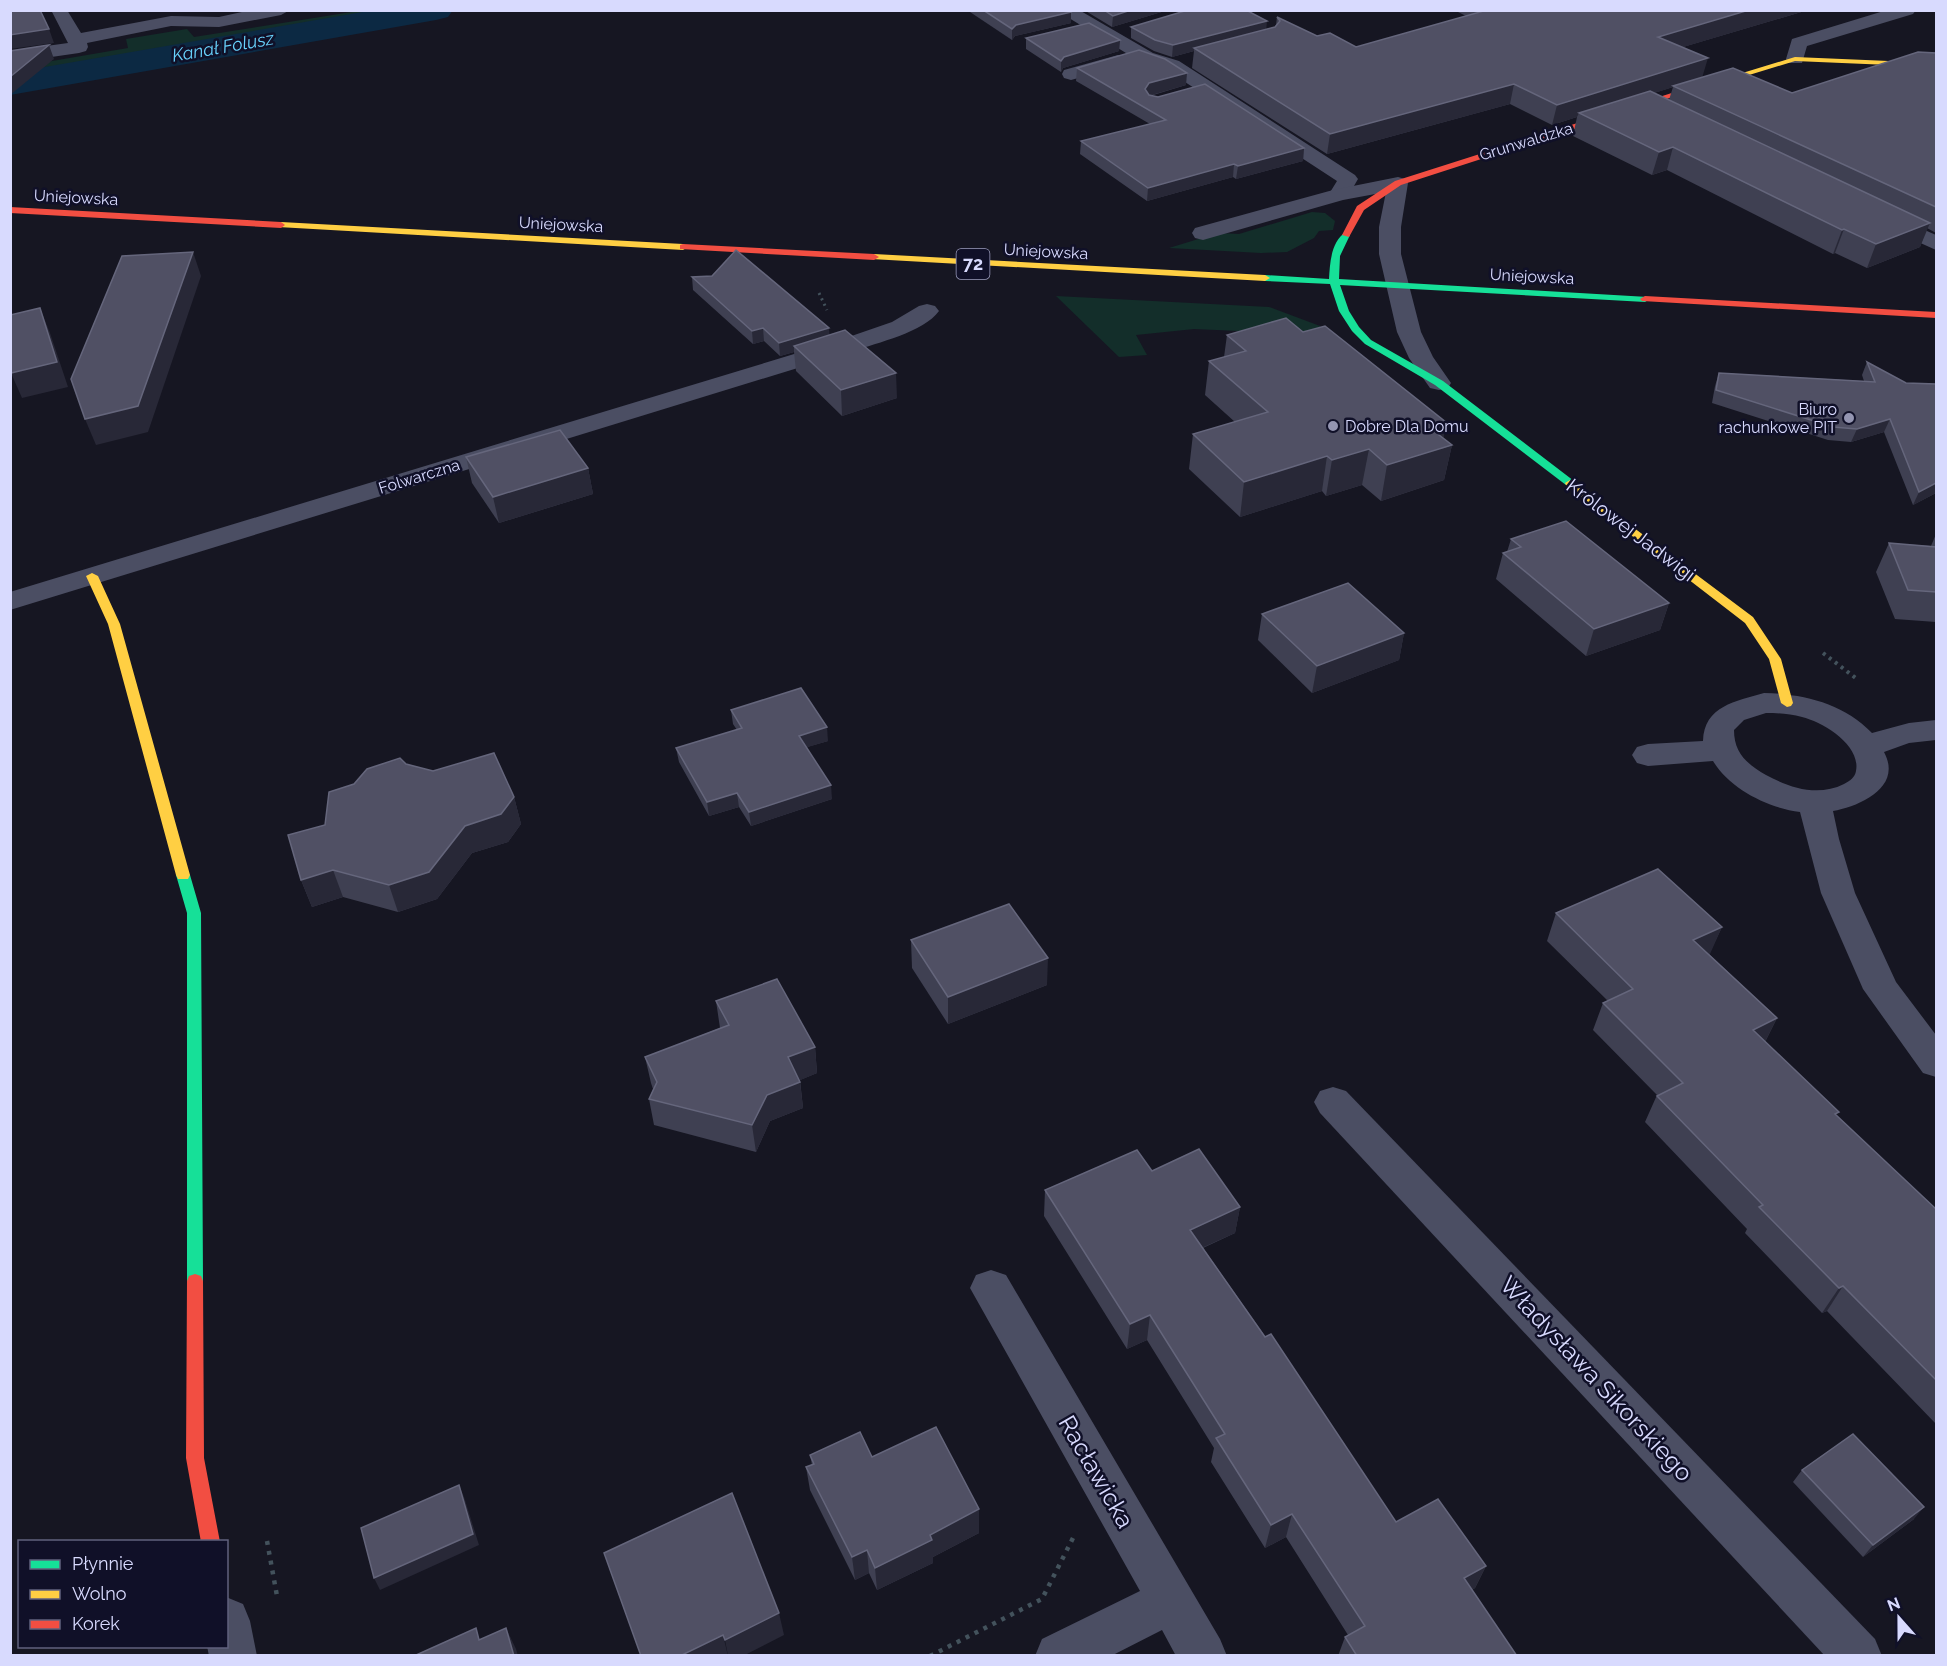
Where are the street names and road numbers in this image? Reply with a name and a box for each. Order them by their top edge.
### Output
street label: Grunwaldzka [1477,118,1575,165]
street label: Uniejowska [33,186,119,209]
street label: Uniejowska [518,213,604,236]
street label: Uniejowska [1003,240,1089,263]
road number: 72 [956,249,990,279]
street label: Uniejowska [1489,265,1575,288]
street label: Folwarczna [376,455,462,498]
street label: Królowej Jadwigi [1562,474,1700,586]
street label: Władysława Sikorskiego [1494,1270,1699,1487]
street label: Racławicka [1053,1410,1140,1533]

